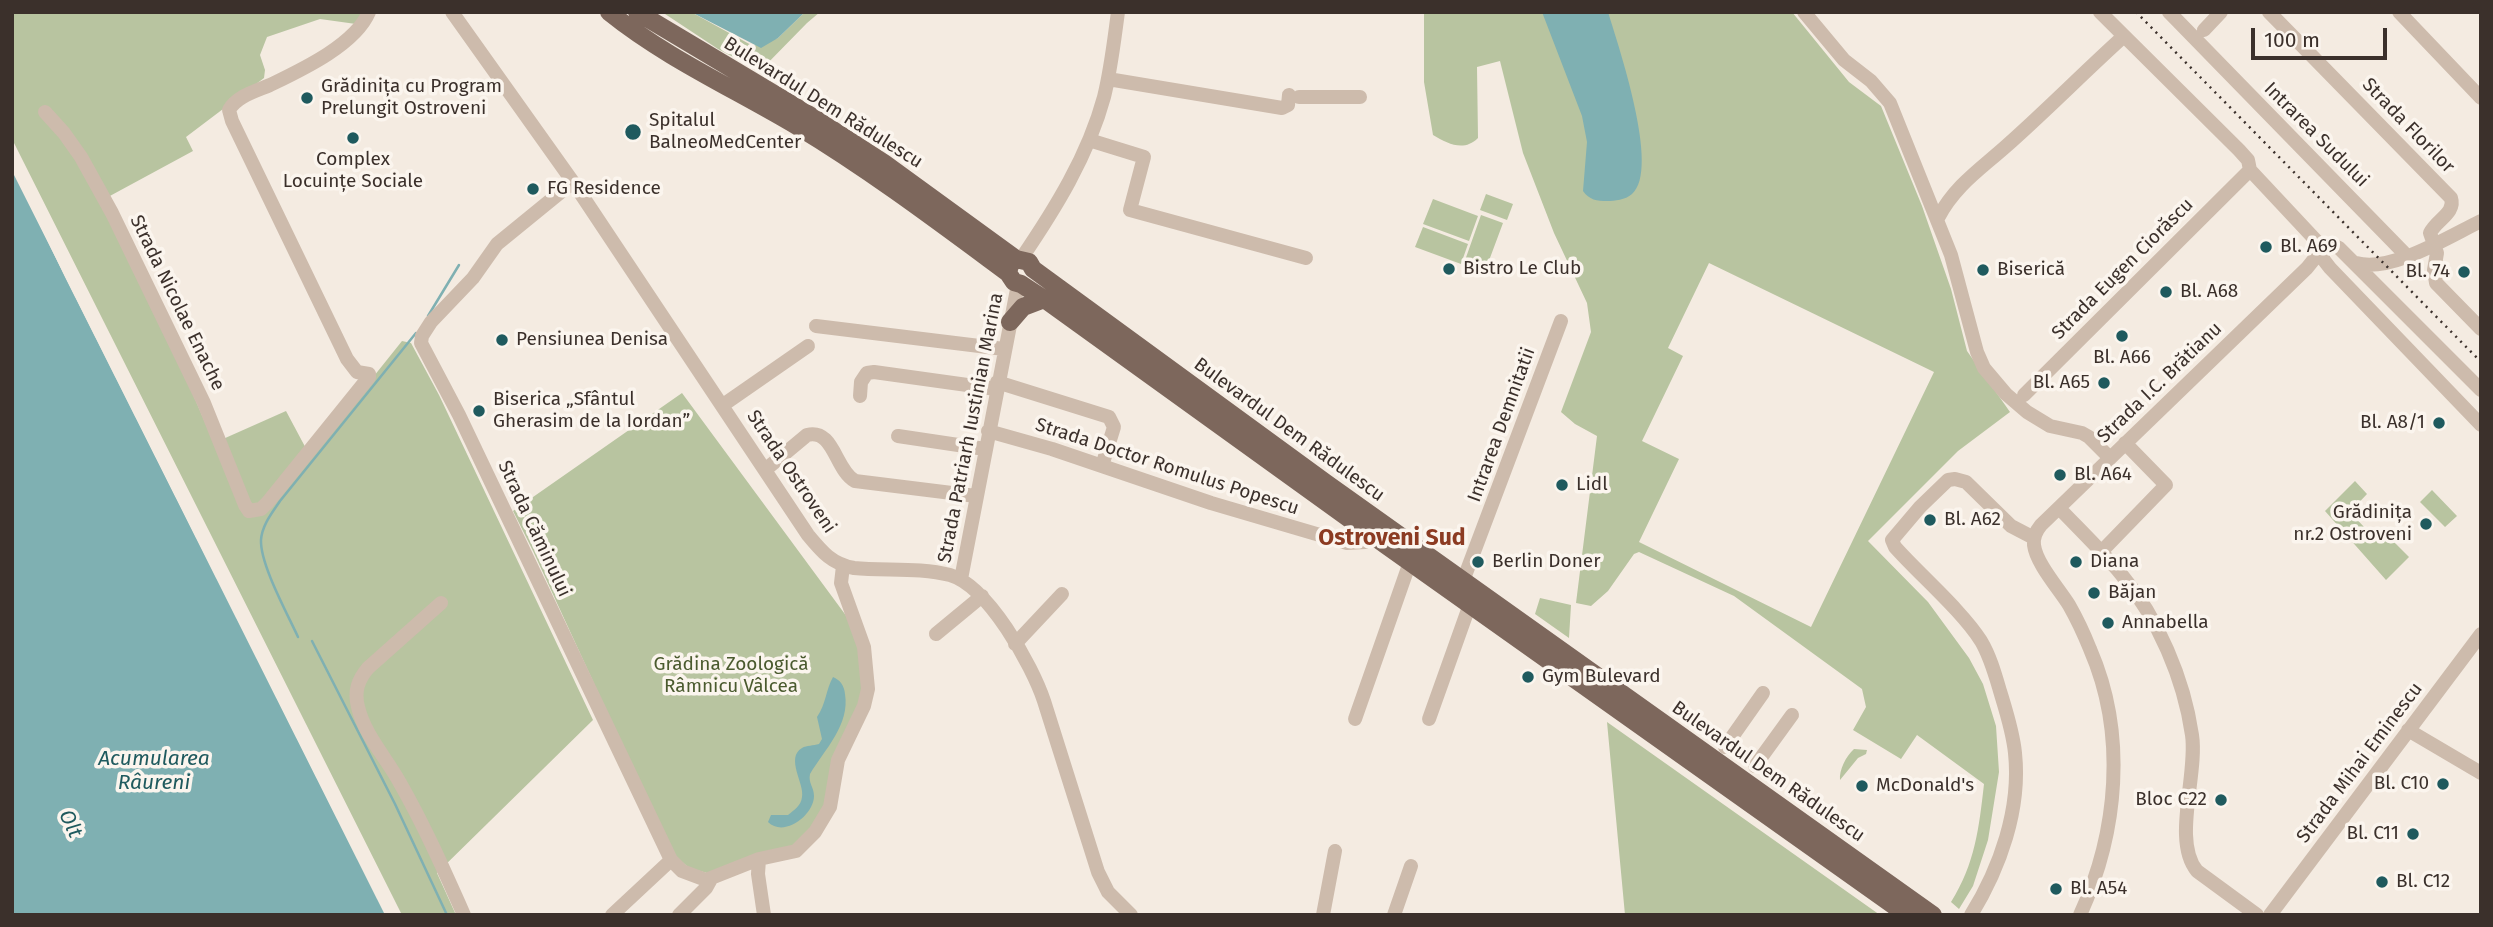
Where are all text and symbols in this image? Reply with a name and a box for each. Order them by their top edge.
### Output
scale bar [2255,14,2392,58]
text: 100 m [2264,27,2320,53]
street label: Bulevardul Dem Rădulescu [719,32,927,174]
street label: Strada Florilor [2357,74,2459,178]
place label: Grădinița cu Program Prelungit Ostroveni [321,76,502,120]
street label: Intrarea Sudului [2259,78,2373,192]
marker: Grădinița cu Program Prelungit Ostroveni [299,90,315,106]
place label: Spitalul BalneoMedCenter [649,110,801,154]
marker: Spitalul BalneoMedCenter [623,122,643,142]
marker: Complex Locuințe Sociale [345,130,361,146]
place label: Complex Locuințe Sociale [283,149,423,193]
place label: FG Residence [547,178,661,200]
marker: FG Residence [525,181,541,197]
street label: Strada Eugen Ciorăscu [2048,194,2198,344]
street label: Strada Nicolae Enache [125,212,229,394]
place label: Bl. A69 [2280,236,2337,258]
marker: Bl. A69 [2258,239,2274,255]
place label: Bistro Le Club [1463,258,1581,280]
place label: Biserică [1997,259,2065,281]
marker: Bistro Le Club [1441,261,1457,277]
place label: Bl. 74 [2405,261,2450,283]
marker: Biserică [1975,262,1991,278]
marker: Bl. 74 [2456,264,2472,280]
place label: Bl. A68 [2180,281,2238,303]
marker: Bl. A68 [2158,284,2174,300]
street label: Strada Patriarh Iustinian Marina [934,291,1008,565]
street label: Strada I.C. Brătianu [2093,318,2227,448]
marker: Bl. A66 [2114,328,2130,344]
place label: Pensiunea Denisa [516,329,668,351]
marker: Pensiunea Denisa [494,332,510,348]
street label: Intrarea Demnitatii [1463,345,1541,505]
place label: Bl. A66 [2093,347,2151,369]
street label: Bulevardul Dem Rădulescu [1189,353,1389,507]
place label: Bl. A65 [2033,372,2090,394]
marker: Bl. A65 [2096,375,2112,391]
place label: Biserica „Sfântul Gherasim de la Iordan” [493,389,690,433]
marker: Biserica „Sfântul Gherasim de la Iordan” [471,403,487,419]
street label: Strada Ostroveni [741,406,841,538]
place label: Bl. A8/1 [2360,412,2425,434]
street label: Strada Doctor Romulus Popescu [1032,414,1302,520]
marker: Bl. A8/1 [2431,415,2447,431]
street label: Strada Căminului [492,457,576,601]
place label: Bl. A64 [2074,464,2132,486]
marker: Bl. A64 [2052,467,2068,483]
place label: Lidl [1576,474,1608,496]
marker: Lidl [1554,477,1570,493]
place label: Grădinița nr.2 Ostroveni [2293,502,2412,546]
place label: Bl. A62 [1944,509,2001,531]
marker: Bl. A62 [1922,512,1938,528]
marker: Grădinița nr.2 Ostroveni [2418,516,2434,532]
district label: Ostroveni Sud [1318,525,1466,553]
place label: Berlin Doner [1492,551,1600,573]
place label: Diana [2090,551,2139,573]
marker: Berlin Doner [1470,554,1486,570]
marker: Diana [2068,554,2084,570]
place label: Băjan [2108,582,2156,604]
marker: Băjan [2086,585,2102,601]
place label: Annabella [2122,612,2209,634]
marker: Annabella [2100,615,2116,631]
park label: Grădina Zoologică Râmnicu Vâlcea [654,654,808,698]
place label: Gym Bulevard [1542,666,1661,688]
marker: Gym Bulevard [1520,669,1536,685]
street label: Strada Mihai Eminescu [2292,678,2428,848]
street label: Bulevardul Dem Rădulescu [1667,697,1869,847]
water label: Acumularea Râureni [98,746,210,796]
place label: Bl. C10 [2374,773,2429,795]
place label: McDonald's [1876,775,1974,797]
marker: Bl. C10 [2435,776,2451,792]
marker: McDonald's [1854,778,1870,794]
place label: Bloc C22 [2135,789,2207,811]
marker: Bloc C22 [2213,792,2229,808]
water label: Olt [53,806,87,842]
place label: Bl. C11 [2346,823,2399,845]
marker: Bl. C11 [2405,826,2421,842]
place label: Bl. C12 [2396,871,2450,893]
marker: Bl. C12 [2374,874,2390,890]
place label: Bl. A54 [2070,878,2127,900]
marker: Bl. A54 [2048,881,2064,897]

